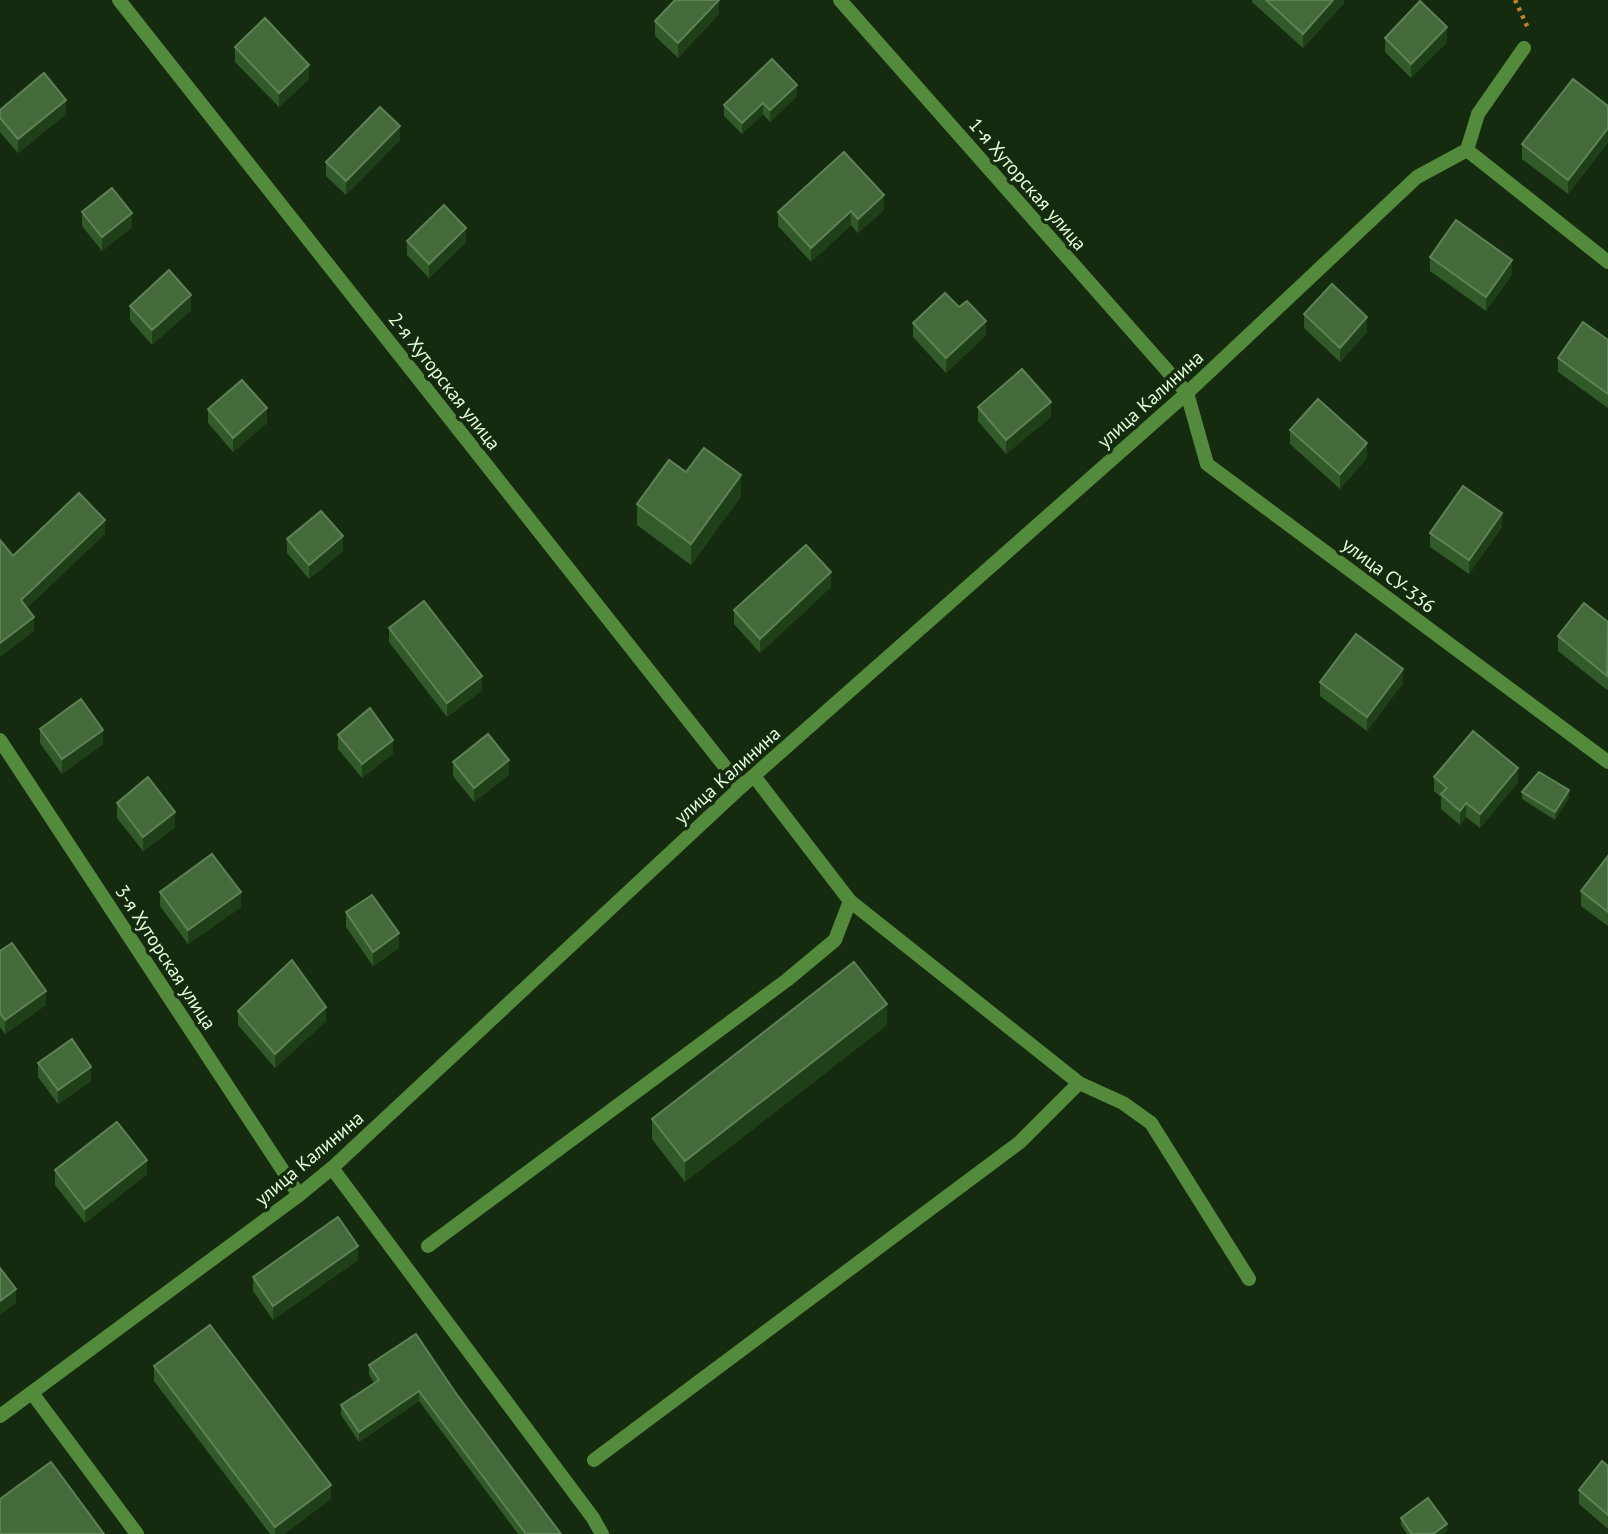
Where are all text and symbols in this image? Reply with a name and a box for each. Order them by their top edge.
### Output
street label: 1-я Хуторская улица [964,113,1092,255]
street label: 2-я Хуторская улица [384,308,506,454]
street label: улица Калинина [1092,345,1208,453]
street label: улица СУ-336 [1337,532,1441,618]
street label: улица Калинина [669,721,785,829]
street label: 3-я Хуторская улица [110,880,222,1034]
street label: улица Калинина [250,1106,368,1210]

